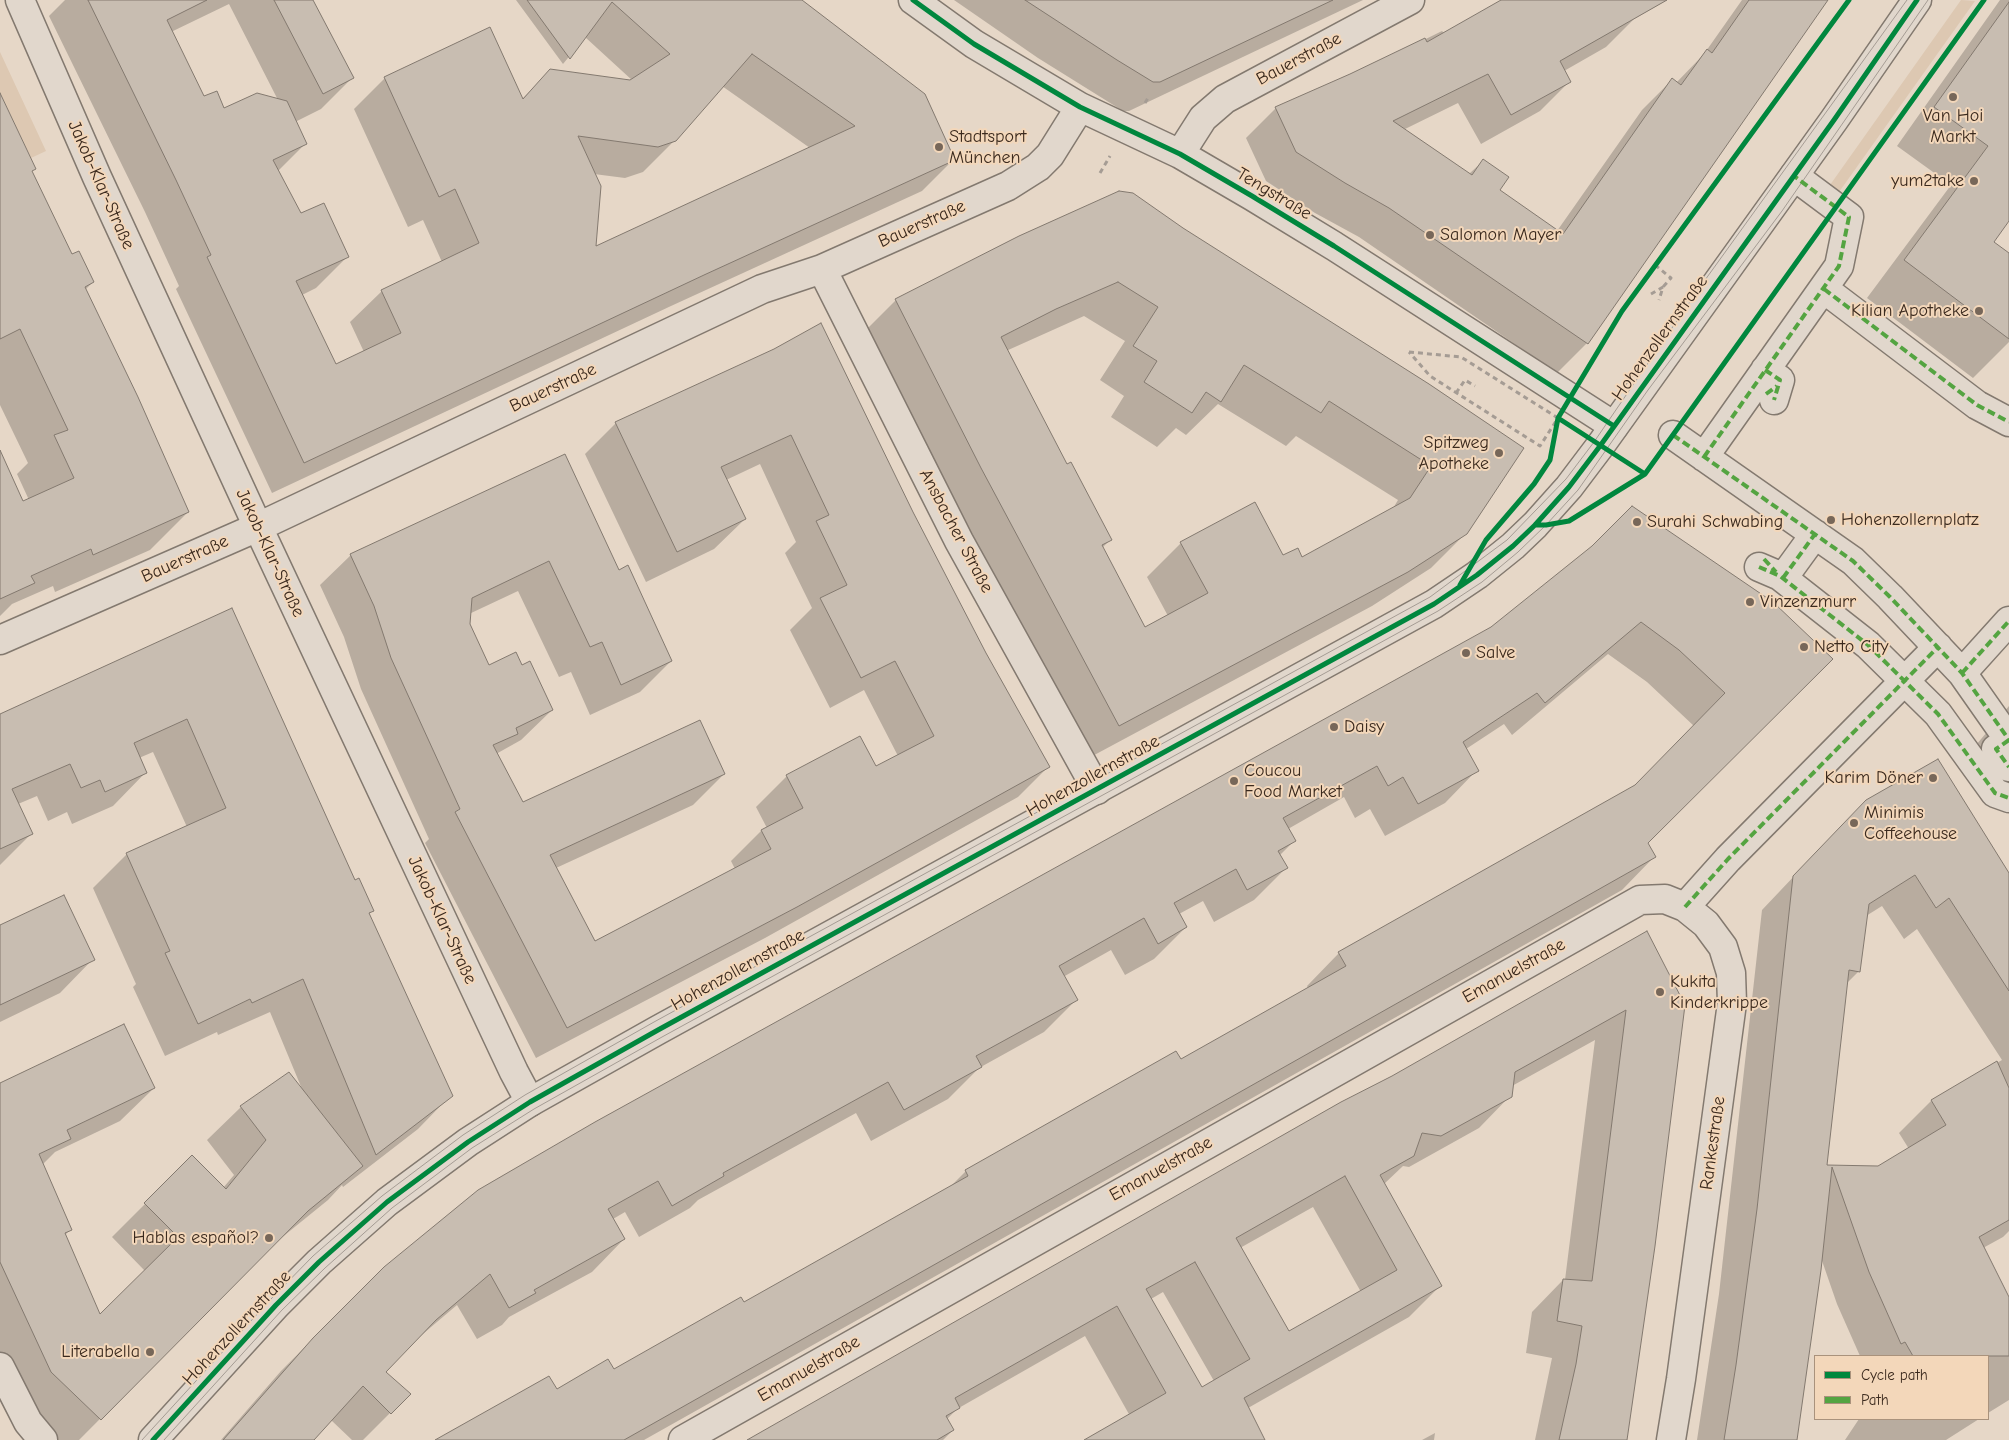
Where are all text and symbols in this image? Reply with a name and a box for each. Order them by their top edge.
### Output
street label: Bauerstraße [1253,28,1345,90]
marker: Van Hoi Markt [1947,91,1959,103]
place label: Van Hoi Markt [1923,105,1983,148]
street label: Jakob-Klar-Straße [63,117,139,253]
place label: Stadtsport München [949,126,1026,168]
marker: Stadtsport München [933,141,945,153]
street label: Tengstraße [1233,163,1315,225]
place label: yum2take [1891,170,1964,192]
marker: yum2take [1968,175,1980,187]
street label: Bauerstraße [875,195,969,253]
place label: Salomon Mayer [1440,224,1561,246]
marker: Salomon Mayer [1424,229,1436,241]
street label: Hohenzollernstraße [1607,271,1713,405]
place label: Kilian Apotheke [1851,300,1969,322]
marker: Kilian Apotheke [1973,305,1985,317]
street label: Bauerstraße [506,359,600,417]
place label: Spitzweg Apotheke [1418,432,1489,474]
marker: Spitzweg Apotheke [1493,447,1505,459]
street label: Ansbacher Straße [914,465,998,597]
street label: Jakob-Klar-Straße [231,486,309,620]
place label: Hohenzollernplatz [1841,509,1979,531]
place label: Surahi Schwabing [1647,511,1783,533]
marker: Hohenzollernplatz [1825,514,1837,526]
marker: Surahi Schwabing [1631,516,1643,528]
street label: Bauerstraße [138,530,232,588]
place label: Vinzenzmurr [1760,591,1856,613]
marker: Vinzenzmurr [1744,596,1756,608]
place label: Netto City [1814,636,1889,658]
marker: Netto City [1798,641,1810,653]
place label: Salve [1476,642,1515,664]
marker: Salve [1460,647,1472,659]
place label: Daisy [1344,716,1384,738]
marker: Daisy [1328,721,1340,733]
street label: Hohenzollernstraße [1022,730,1164,822]
place label: Coucou Food Market [1244,760,1342,802]
place label: Karim Döner [1825,767,1923,789]
marker: Karim Döner [1927,772,1939,784]
marker: Coucou Food Market [1228,775,1240,787]
place label: Minimis Coffeehouse [1864,802,1957,844]
marker: Minimis Coffeehouse [1848,817,1860,829]
street label: Jakob-Klar-Straße [403,853,481,987]
street label: Hohenzollernstraße [667,924,809,1016]
street label: Emanuelstraße [1459,934,1569,1008]
place label: Kukita Kinderkrippe [1670,971,1768,1014]
marker: Kukita Kinderkrippe [1654,986,1666,998]
street label: Rankestraße [1696,1095,1730,1191]
street label: Emanuelstraße [1106,1132,1216,1206]
place label: Hablas español? [133,1227,259,1249]
marker: Hablas español? [263,1232,275,1244]
street label: Hohenzollernstraße [178,1266,296,1390]
street label: Emanuelstraße [754,1331,864,1407]
place label: Literabella [61,1341,140,1363]
marker: Literabella [144,1346,156,1358]
legend [1814,1355,1989,1420]
text: Cycle path [1861,1366,1928,1384]
text: Path [1861,1391,1889,1409]

